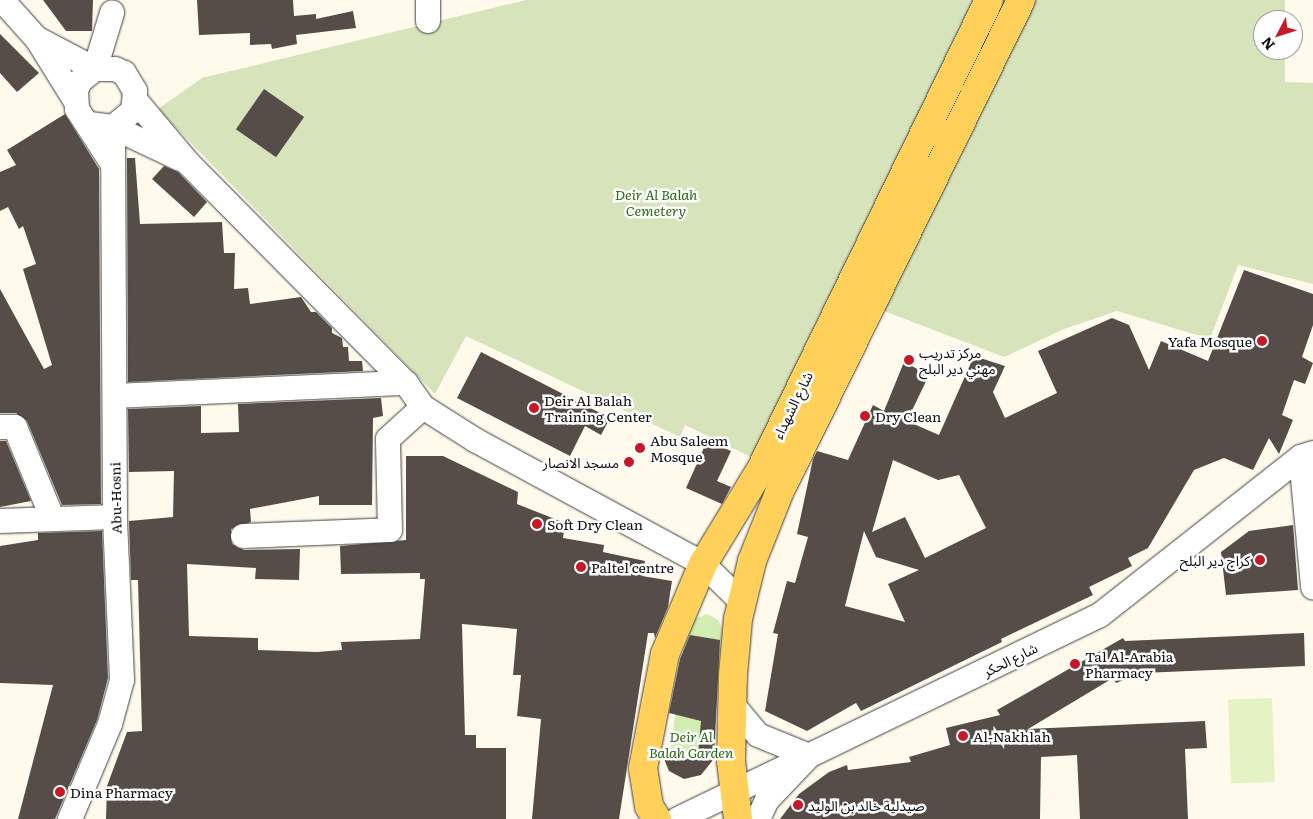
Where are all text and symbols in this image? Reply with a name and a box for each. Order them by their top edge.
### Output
north arrow [1253,10,1303,60]
text: N [1256,33,1279,55]
park label: Deir Al Balah Cemetery [615,186,697,218]
place label: Yafa Mosque [1168,333,1252,349]
marker: Yafa Mosque [1256,335,1268,347]
place label: مركز تدريب مهني دير البلح [919,344,996,377]
marker: مركز تدريب مهني دير البلح [903,354,915,366]
street label: شارع الشهداء [769,369,815,441]
place label: Deir Al Balah Training Center [544,392,652,424]
marker: Deir Al Balah Training Center [528,402,540,414]
place label: Dry Clean [875,408,941,424]
marker: Dry Clean [859,410,871,422]
place label: Abu Saleem Mosque [650,432,728,464]
marker: Abu Saleem Mosque [634,442,646,454]
place label: مسجد الانصار [543,454,619,470]
marker: مسجد الانصار [623,456,635,468]
street label: Abu-Hosni [106,462,124,534]
place label: Soft Dry Clean [547,516,643,532]
marker: Soft Dry Clean [531,518,543,530]
place label: كراج دير البلح [1180,552,1250,568]
marker: كراج دير البلح [1254,554,1266,566]
place label: Paltel centre [591,559,674,575]
marker: Paltel centre [575,561,587,573]
street label: شارع الحكر [980,639,1040,679]
place label: Tal Al-Arabia Pharmacy [1085,648,1173,680]
marker: Tal Al-Arabia Pharmacy [1069,658,1081,670]
park label: Deir Al Balah Garden [649,728,733,760]
place label: Al-Nakhlah [973,728,1051,744]
marker: Al-Nakhlah [957,730,969,742]
place label: Dina Pharmacy [70,784,173,800]
marker: Dina Pharmacy [54,786,66,798]
place label: صيدلية خالد بن الوليد [808,797,925,813]
marker: صيدلية خالد بن الوليد [792,799,804,811]

